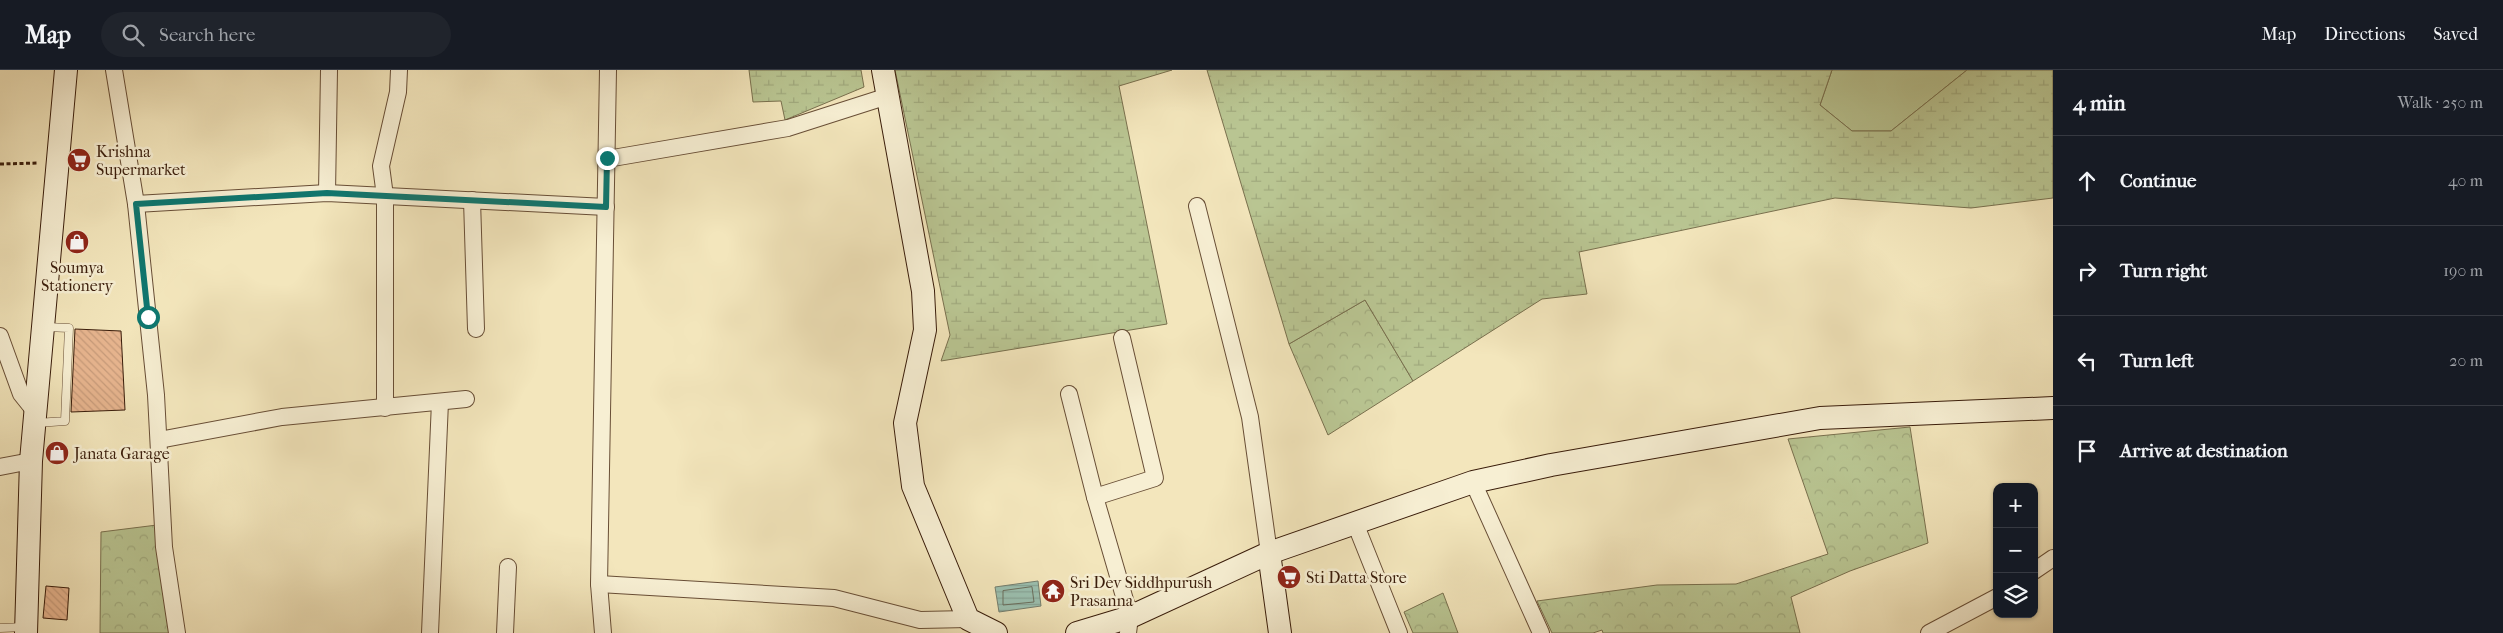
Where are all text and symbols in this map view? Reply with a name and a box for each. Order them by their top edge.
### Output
search box [101,12,451,57]
text: Map [25,21,71,49]
icon: search [119,21,147,49]
text: Search here [159,24,255,46]
text: Map [2262,24,2296,45]
text: Directions [2324,24,2405,45]
text: Saved [2433,24,2478,45]
text: 4 min [2073,91,2126,115]
text: Walk · 250 m [2398,93,2483,112]
place label: Krishna Supermarket [96,142,186,179]
supermarket icon: Krishna Supermarket [66,147,92,173]
route end [596,147,619,170]
icon: ahead [2073,167,2101,195]
text: Continue [2120,170,2196,192]
text: 40 m [2448,171,2483,190]
shop icon: Soumya Stationery [64,229,90,255]
icon: right [2073,257,2101,285]
place label: Soumya Stationery [41,258,114,295]
text: Turn right [2120,260,2207,282]
text: 190 m [2443,261,2483,280]
route start [137,306,160,329]
icon: left [2073,347,2101,375]
text: Turn left [2120,350,2194,372]
text: 20 m [2449,351,2483,370]
icon: arrive [2073,437,2101,465]
shop icon: Janata Garage [44,440,70,466]
text: Arrive at destination [2120,440,2288,462]
place label: Janata Garage [72,444,170,463]
map controls [1993,483,2038,618]
button: + [1993,483,2038,528]
button: − [1993,528,2038,573]
supermarket icon: Sti Datta Store [1276,564,1302,590]
place label: Sti Datta Store [1306,568,1407,587]
place label: Sri Dev Siddhpurush Prasanna [1070,573,1212,610]
button: layers [1993,573,2038,618]
temple icon: Sri Dev Siddhpurush Prasanna [1040,578,1066,604]

